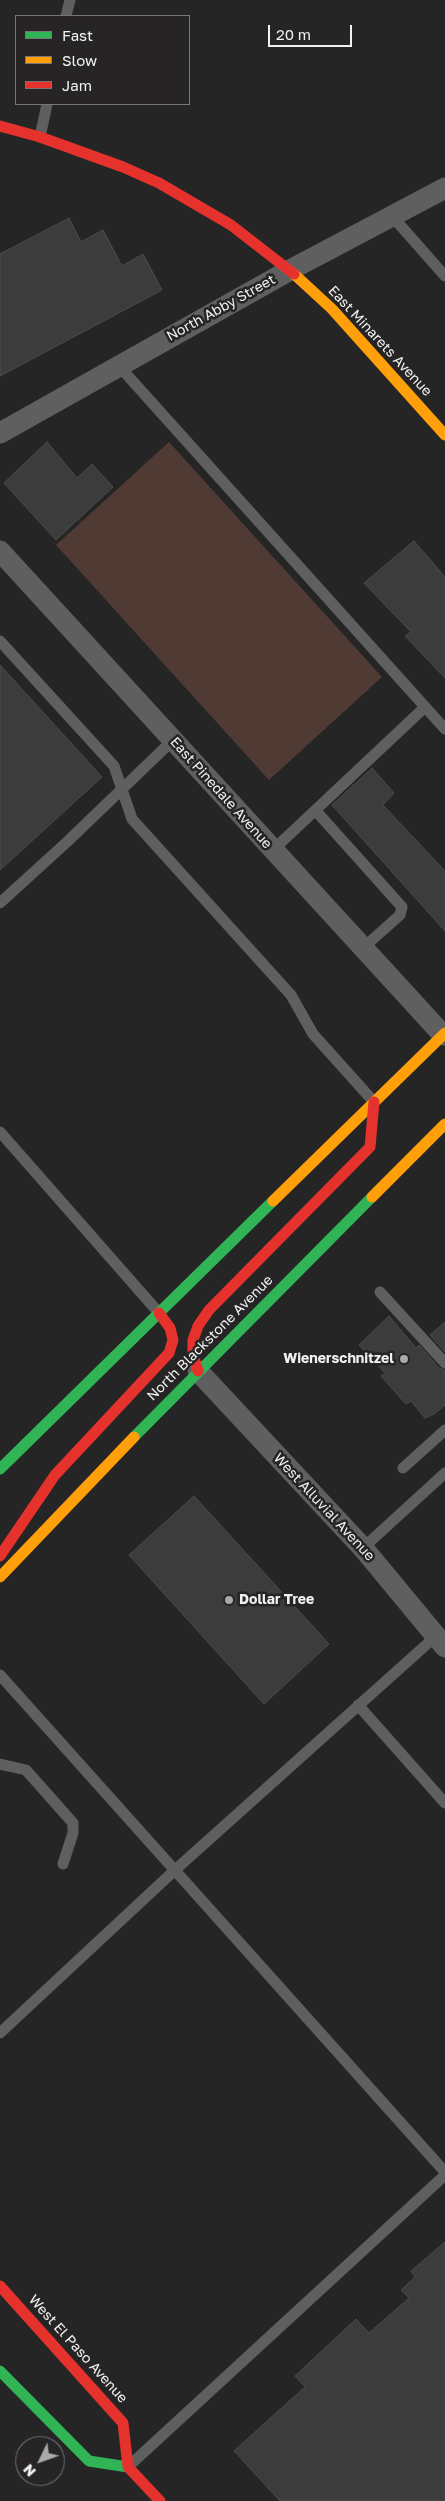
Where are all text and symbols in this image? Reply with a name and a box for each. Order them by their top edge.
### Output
legend [15,15,190,105]
scale bar [270,15,354,47]
text: 20 m [276,25,311,43]
text: Fast [62,26,93,44]
text: Slow [62,51,97,69]
text: Jam [62,76,92,94]
street label: North Abby Street [164,271,278,345]
street label: East Minarets Avenue [325,282,435,400]
street label: East Pinedale Avenue [166,734,276,852]
street label: North Blackstone Avenue [144,1272,276,1404]
place label: Wienerschnitzel [283,1351,394,1367]
marker: Wienerschnitzel [398,1353,410,1365]
street label: West Alluvial Avenue [270,1450,378,1564]
place label: Dollar Tree [239,1592,314,1608]
marker: Dollar Tree [223,1594,235,1606]
street label: West El Paso Avenue [25,2291,131,2407]
north arrow [15,2436,65,2486]
text: N [19,2461,39,2480]

